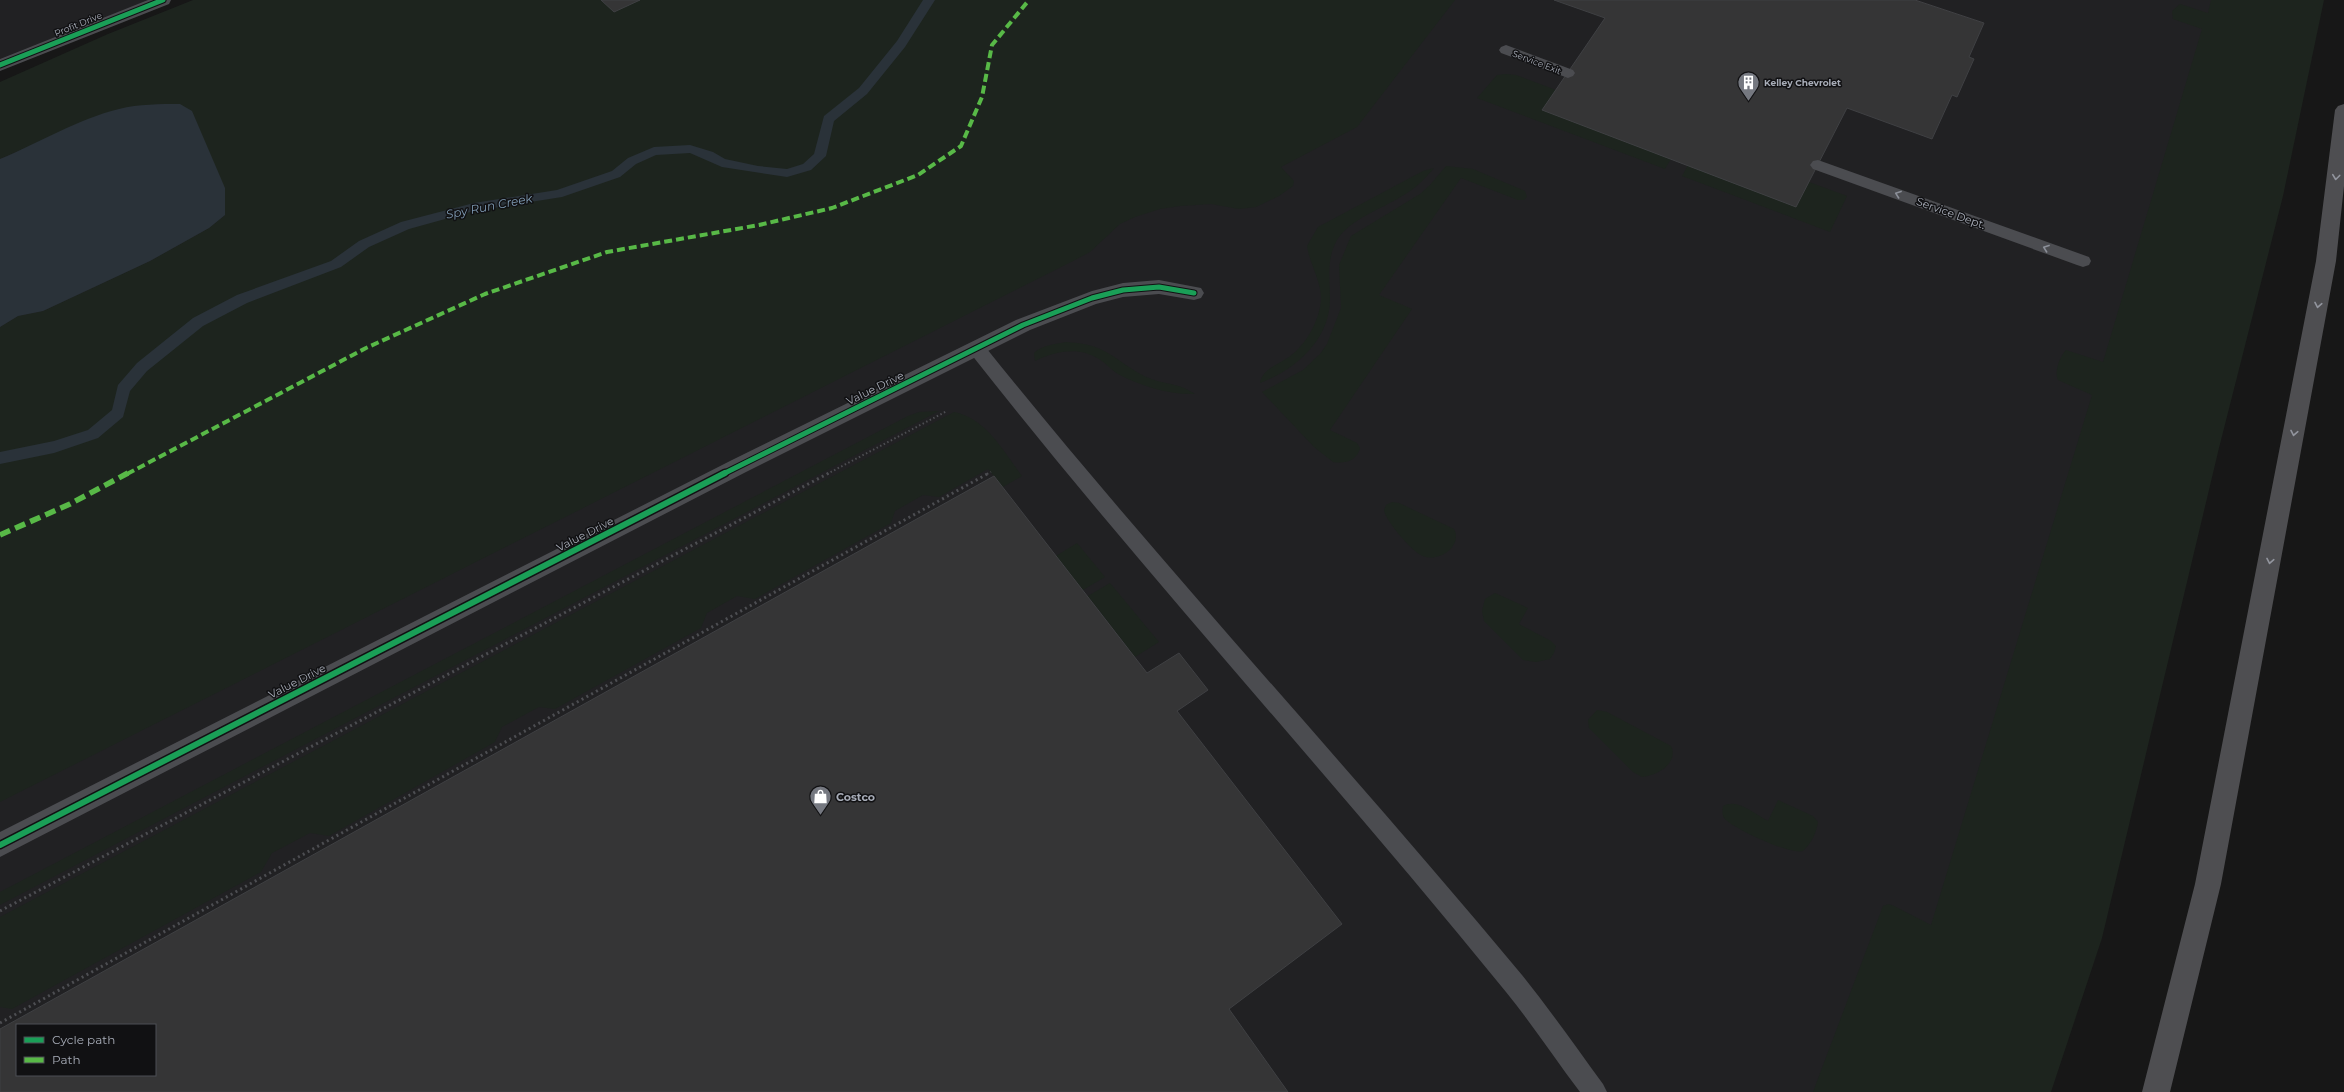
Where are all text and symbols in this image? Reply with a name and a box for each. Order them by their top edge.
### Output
street label: Profit Drive [53,9,104,39]
street label: Service Exit [1511,48,1563,76]
building icon: Kelley Chevrolet [1735,69,1761,102]
place label: Kelley Chevrolet [1764,77,1841,88]
one-way arrow [2332,174,2341,180]
water label: Spy Run Creek [444,190,534,222]
one-way arrow [1894,190,1901,198]
street label: Service Dept. [1914,194,1988,232]
one-way arrow [2043,244,2050,252]
one-way arrow [2314,302,2322,308]
street label: Value Drive [844,368,906,408]
one-way arrow [2290,430,2298,436]
street label: Value Drive [554,513,616,554]
one-way arrow [2266,558,2274,564]
street label: Value Drive [266,660,328,701]
shop icon: Costco [807,784,833,817]
place label: Costco [836,790,875,804]
legend [16,1024,156,1076]
text: Cycle path [52,1032,115,1047]
text: Path [52,1052,81,1067]

